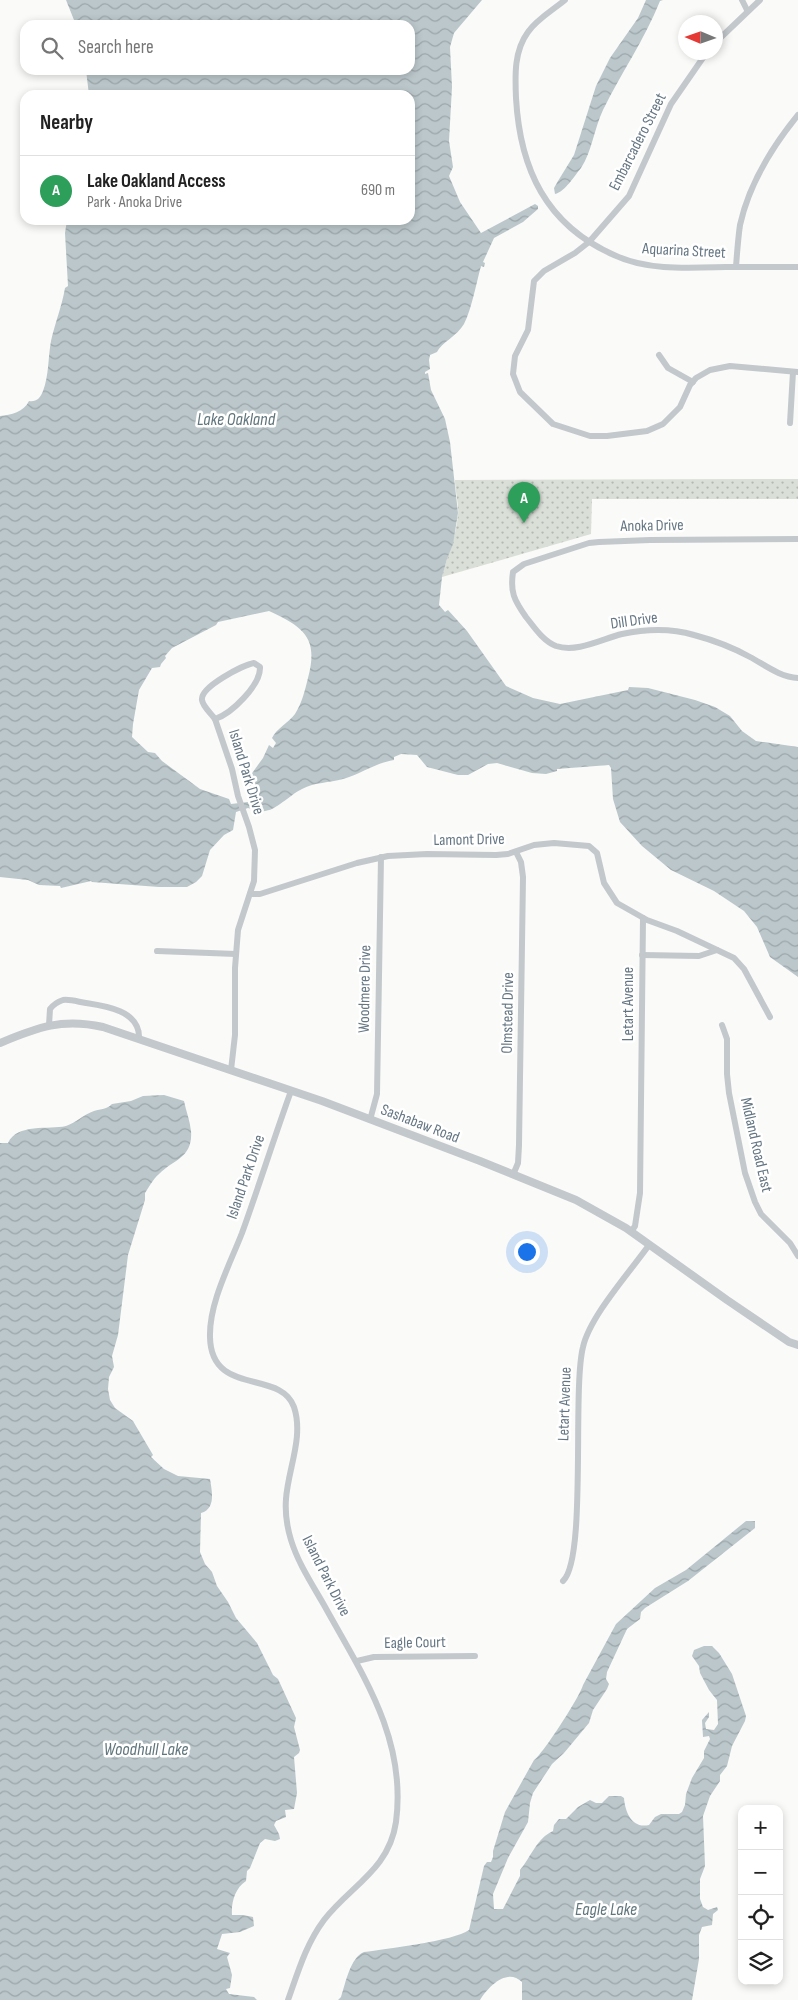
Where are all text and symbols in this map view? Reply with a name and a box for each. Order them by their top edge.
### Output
north arrow [678,15,723,60]
search box [20,20,415,75]
icon: search [38,34,66,62]
text: Search here [78,36,154,59]
street label: Embarcadero Street [605,90,671,194]
text: Nearby [40,110,93,135]
text: Lake Oakland Access [87,170,226,193]
text: A [52,181,60,200]
text: 690 m [361,181,395,200]
text: Park · Anoka Drive [87,193,182,212]
street label: Aquarina Street [641,239,726,263]
water label: Lake Oakland [197,409,276,430]
pin: A [508,482,540,523]
street label: Anoka Drive [619,516,684,536]
street label: Dill Drive [609,608,659,634]
street label: Island Park Drive [224,727,268,817]
street label: Lamont Drive [433,830,505,850]
street label: Woodmere Drive [355,945,375,1033]
street label: Letart Avenue [619,967,638,1041]
street label: Olmstead Drive [498,972,518,1054]
street label: Midland Road East [736,1096,776,1194]
street label: Sashabaw Road [378,1100,462,1148]
street label: Island Park Drive [223,1132,269,1222]
your location [514,1239,540,1265]
street label: Letart Avenue [554,1366,576,1442]
street label: Island Park Drive [298,1532,354,1620]
street label: Eagle Court [384,1633,446,1653]
water label: Woodhull Lake [104,1739,188,1760]
map controls [738,1805,783,1985]
button: + [738,1805,783,1850]
button: − [738,1850,783,1895]
button: locate [738,1895,783,1940]
water label: Eagle Lake [575,1899,637,1920]
button: layers [738,1940,783,1985]

